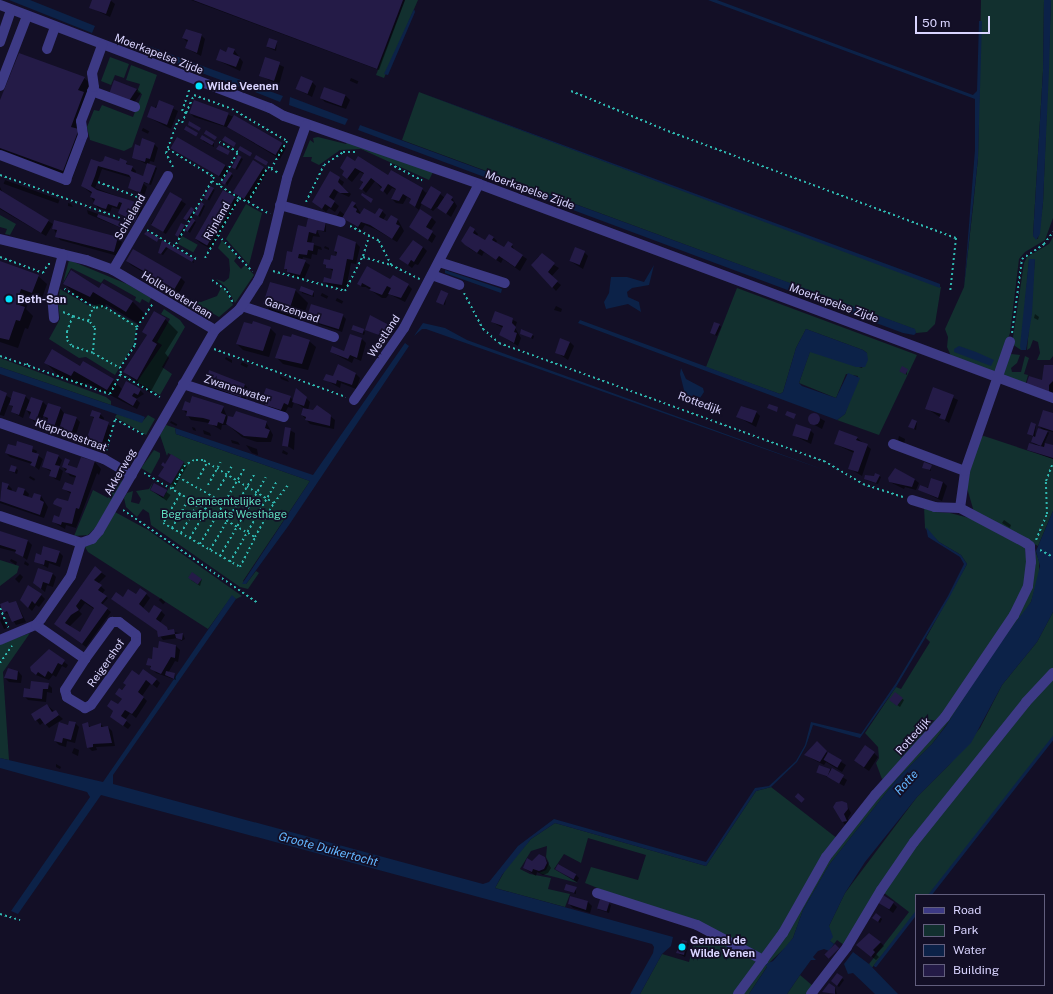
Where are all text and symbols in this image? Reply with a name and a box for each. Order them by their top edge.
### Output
scale bar [917,8,992,34]
text: 50 m [922,16,950,30]
street label: Moerkapelse Zijde [113,31,205,77]
place label: Wilde Veenen [207,79,279,93]
marker: Wilde Veenen [194,81,204,91]
street label: Moerkapelse Zijde [483,168,577,212]
street label: Schieland [112,192,148,242]
street label: Rijnland [201,200,233,242]
street label: Hollevoeterlaan [139,268,215,322]
street label: Moerkapelse Zijde [787,281,881,325]
place label: Beth-San [17,292,66,306]
marker: Beth-San [4,294,14,304]
street label: Ganzenpad [263,294,321,326]
street label: Westland [365,312,403,360]
street label: Zwanenwater [202,372,272,406]
street label: Rottedijk [676,389,724,417]
street label: Klaproosstraat [33,416,109,454]
street label: Akkerweg [101,446,139,498]
park label: Gemeentelijke Begraafplaats Westhage [161,495,287,521]
street label: Reigershof [85,636,127,690]
street label: Rottedijk [893,715,933,757]
water label: Rotte [892,768,922,798]
water label: Groote Duikertocht [277,830,379,870]
legend [915,894,1045,986]
text: Road [953,903,981,917]
text: Park [953,923,979,937]
place label: Gemaal de Wilde Venen [690,934,755,960]
marker: Gemaal de Wilde Venen [677,942,687,952]
text: Water [953,943,986,957]
text: Building [953,963,999,977]

